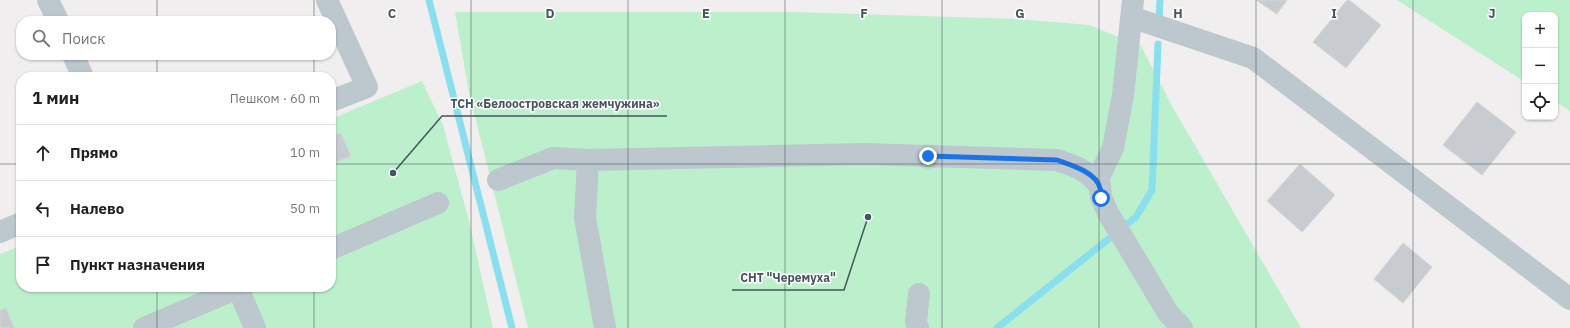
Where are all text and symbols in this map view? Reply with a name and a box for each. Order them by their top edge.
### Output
text: C [388,5,397,22]
text: D [545,5,555,22]
text: E [702,5,710,22]
text: F [860,5,868,22]
text: G [1015,5,1025,22]
text: H [1173,5,1183,22]
text: I [1331,5,1337,22]
text: J [1488,5,1496,22]
map controls [1522,12,1558,120]
button: + [1522,12,1558,48]
search box [16,16,336,60]
icon: search [30,27,52,49]
text: Поиск [62,29,105,48]
button: − [1522,48,1558,84]
button: locate [1522,84,1558,120]
text: 1 мин [32,87,79,109]
text: Пешком · 60 m [230,90,320,107]
callout: ТСН «Белоостровская жемчужина» [442,92,667,116]
text: ТСН «Белоостровская жемчужина» [451,96,660,111]
icon: ahead [32,142,54,164]
text: Прямо [70,143,118,162]
text: 10 m [290,144,320,161]
route end [919,147,937,165]
route start [1092,189,1110,207]
icon: left [32,198,54,220]
text: Налево [70,199,124,218]
text: 50 m [290,200,320,217]
icon: arrive [32,254,54,276]
text: Пункт назначения [70,255,205,274]
callout: СНТ "Черемуха" [732,266,844,290]
text: СНТ "Черемуха" [740,270,836,285]

